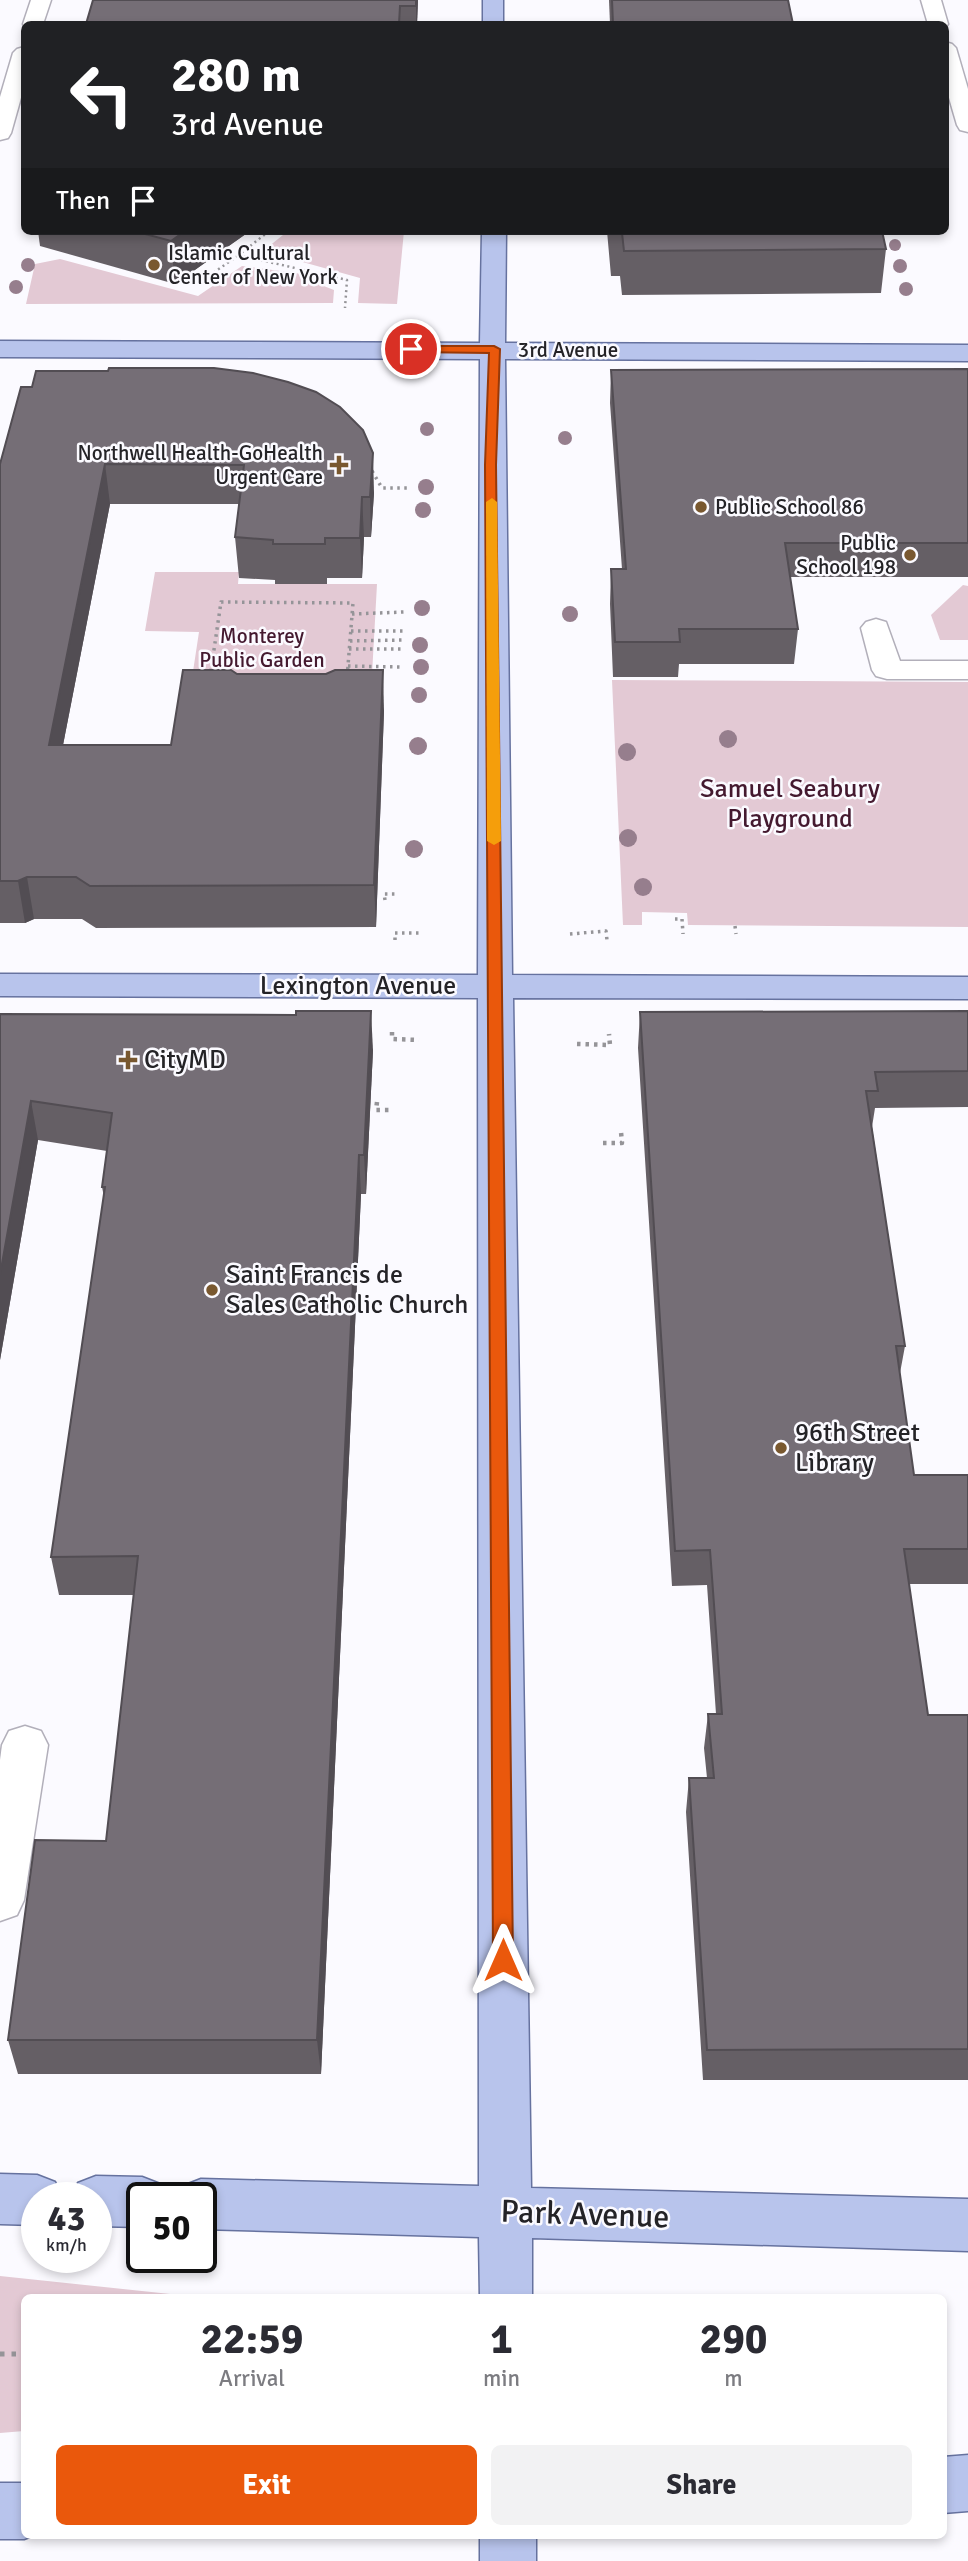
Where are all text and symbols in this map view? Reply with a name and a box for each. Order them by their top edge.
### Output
text: 280 m [171,45,301,105]
icon: left [56,49,147,140]
text: 3rd Avenue [171,105,324,144]
icon: arrive [124,182,162,220]
text: Then [56,185,110,217]
place label: Islamic Cultural Center of New York [168,240,338,290]
marker: Islamic Cultural Center of New York [146,257,162,273]
pin [381,319,441,379]
icon: arrive [392,330,430,368]
street label: 3rd Avenue [518,337,618,363]
place label: Northwell Health-GoHealth Urgent Care [77,440,323,490]
marker: Northwell Health-GoHealth Urgent Care [329,455,349,475]
place label: Public School 86 [715,494,864,520]
marker: Public School 86 [693,499,709,515]
place label: Public School 198 [796,530,896,580]
marker: Public School 198 [902,547,918,563]
park label: Monterey Public Garden [199,623,325,673]
park label: Samuel Seabury Playground [700,773,880,835]
street label: Lexington Avenue [260,970,456,1002]
place label: CityMD [144,1044,226,1076]
marker: CityMD [118,1050,138,1070]
place label: Saint Francis de Sales Catholic Church [226,1259,468,1321]
marker: Saint Francis de Sales Catholic Church [204,1282,220,1298]
place label: 96th Street Library [795,1417,920,1479]
marker: 96th Street Library [773,1440,789,1456]
position arrow [466,1923,540,1997]
speed limit sign: 50 [126,2182,217,2273]
street label: Park Avenue [500,2192,670,2236]
text: 43 [48,2197,85,2240]
text: km/h [46,2234,87,2256]
text: 22:59 [200,2314,304,2365]
text: 1 [490,2314,513,2365]
text: 290 [699,2314,768,2365]
text: Arrival [219,2364,285,2393]
text: min [483,2364,520,2393]
text: m [724,2364,743,2393]
button: Exit [56,2445,477,2525]
button: Share [491,2445,912,2525]

